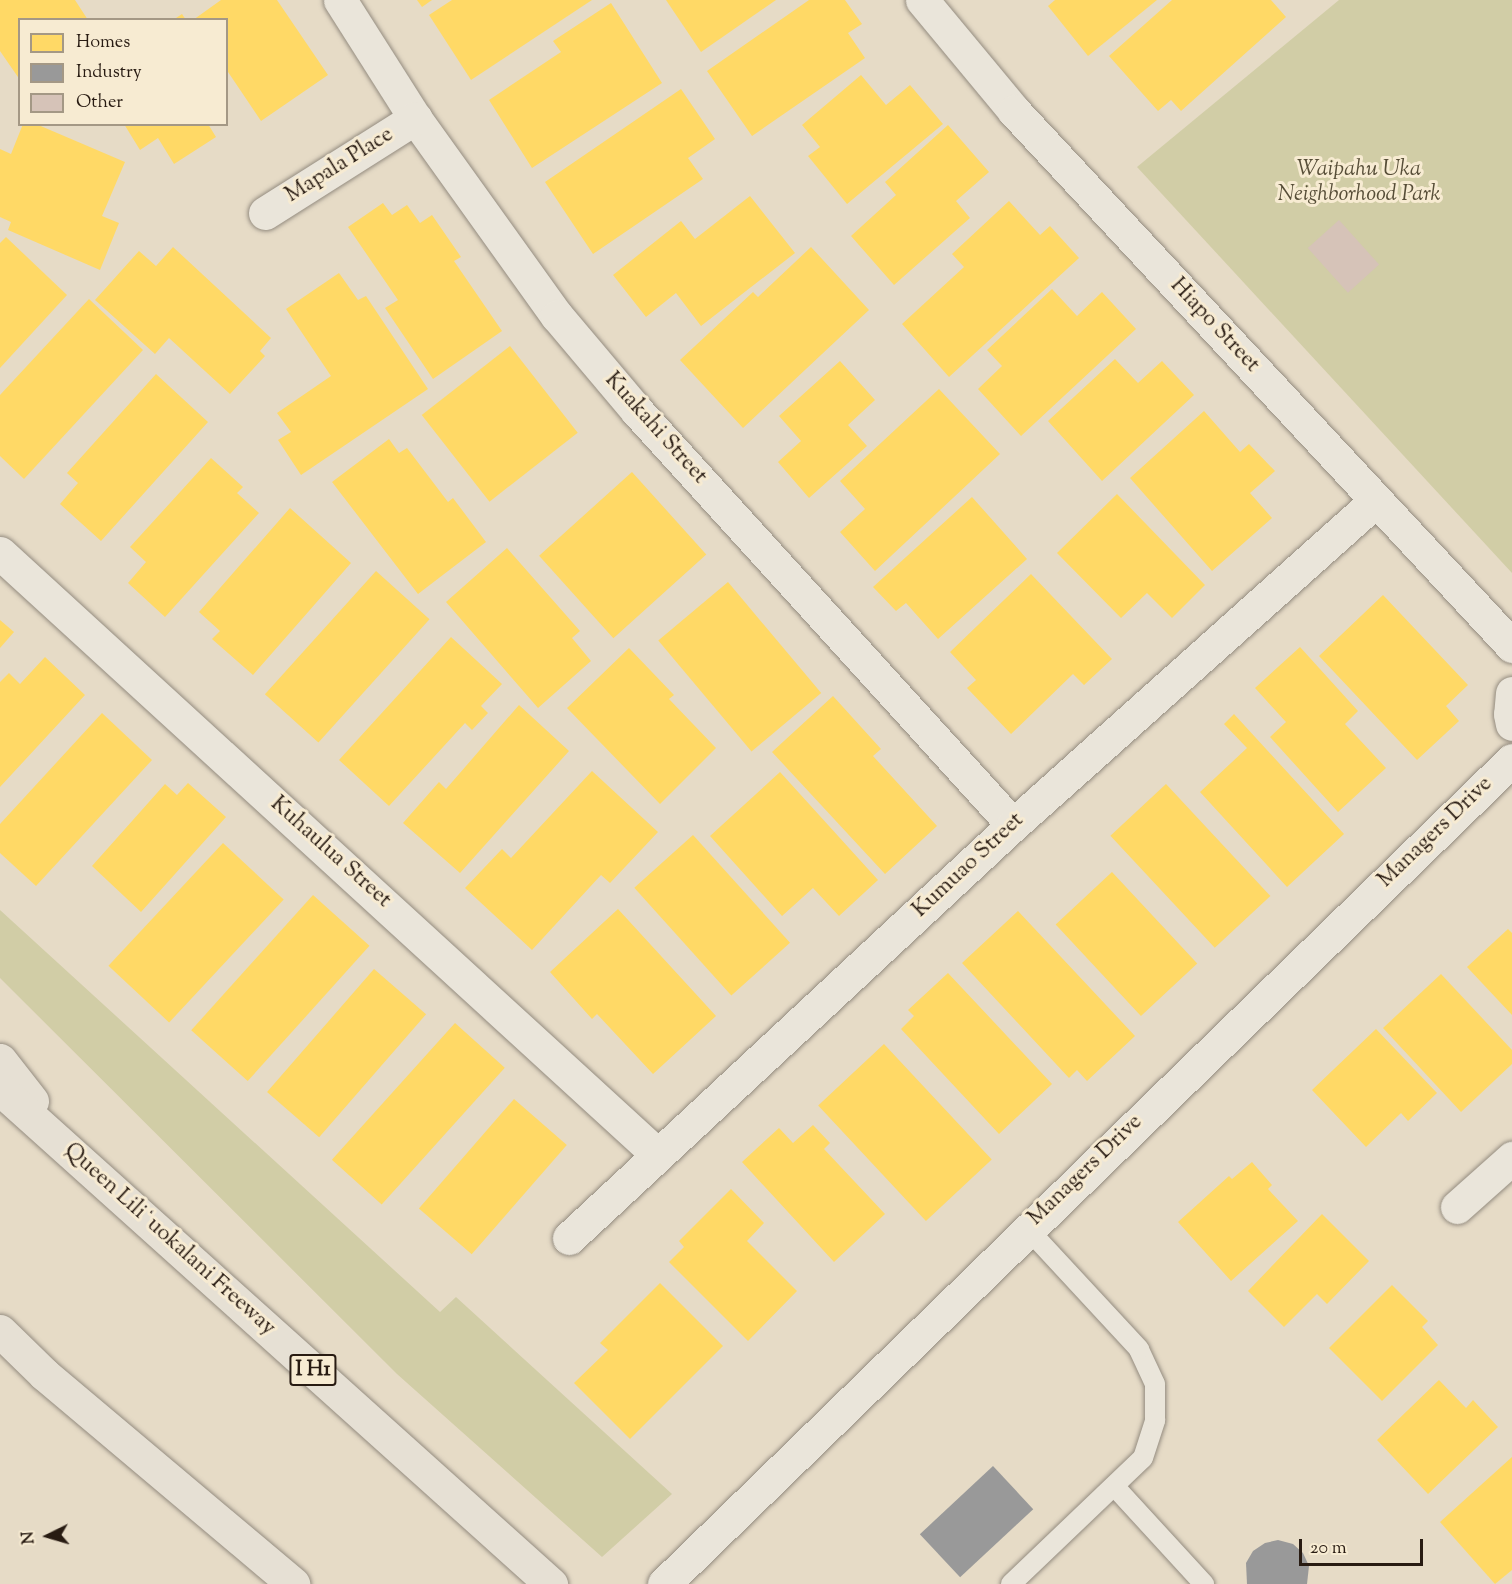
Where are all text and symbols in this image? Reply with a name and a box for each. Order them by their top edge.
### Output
legend [18,18,228,126]
text: Homes [76,30,130,56]
text: Industry [76,60,142,86]
text: Other [76,90,123,116]
street label: Mapala Place [281,122,399,210]
park label: Waipahu Uka Neighborhood Park [1278,157,1440,208]
street label: Hiapo Street [1164,273,1264,379]
street label: Kuakahi Street [598,368,712,490]
street label: Managers Drive [1373,772,1499,894]
street label: Kuhaulua Street [264,792,396,914]
street label: Kumuao Street [908,808,1030,924]
street label: Managers Drive [1023,1110,1149,1232]
street label: Queen Liliʻuokalani Freeway [58,1138,280,1342]
road number: I H1 [289,1352,337,1388]
north arrow [18,1506,78,1566]
scale bar [1302,1527,1426,1565]
text: N [18,1530,42,1545]
text: 20 m [1310,1536,1347,1562]

